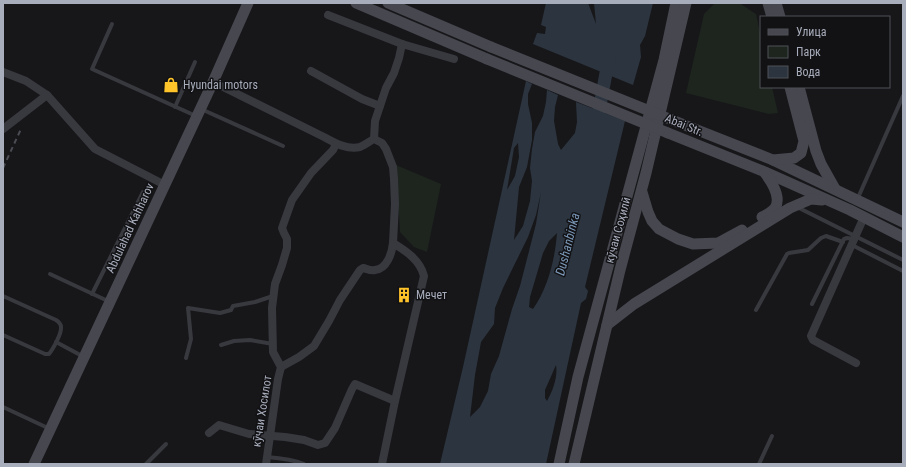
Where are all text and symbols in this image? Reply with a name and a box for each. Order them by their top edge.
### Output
legend [760,16,890,88]
text: Улица [796,25,827,39]
text: Парк [796,45,821,59]
text: Вода [796,65,821,79]
shop icon: Hyundai motors [162,76,180,94]
place label: Hyundai motors [183,78,258,92]
street label: Abai Str. [663,111,705,139]
street label: Abdulahad Kahharov [103,181,157,275]
street label: кӯчаи Соҳилӣ [602,195,634,265]
water label: Dushanbinka [552,211,583,277]
building icon: Мечет [395,286,413,304]
place label: Мечет [416,288,447,302]
street label: кӯчаи Хосилот [249,374,275,448]

